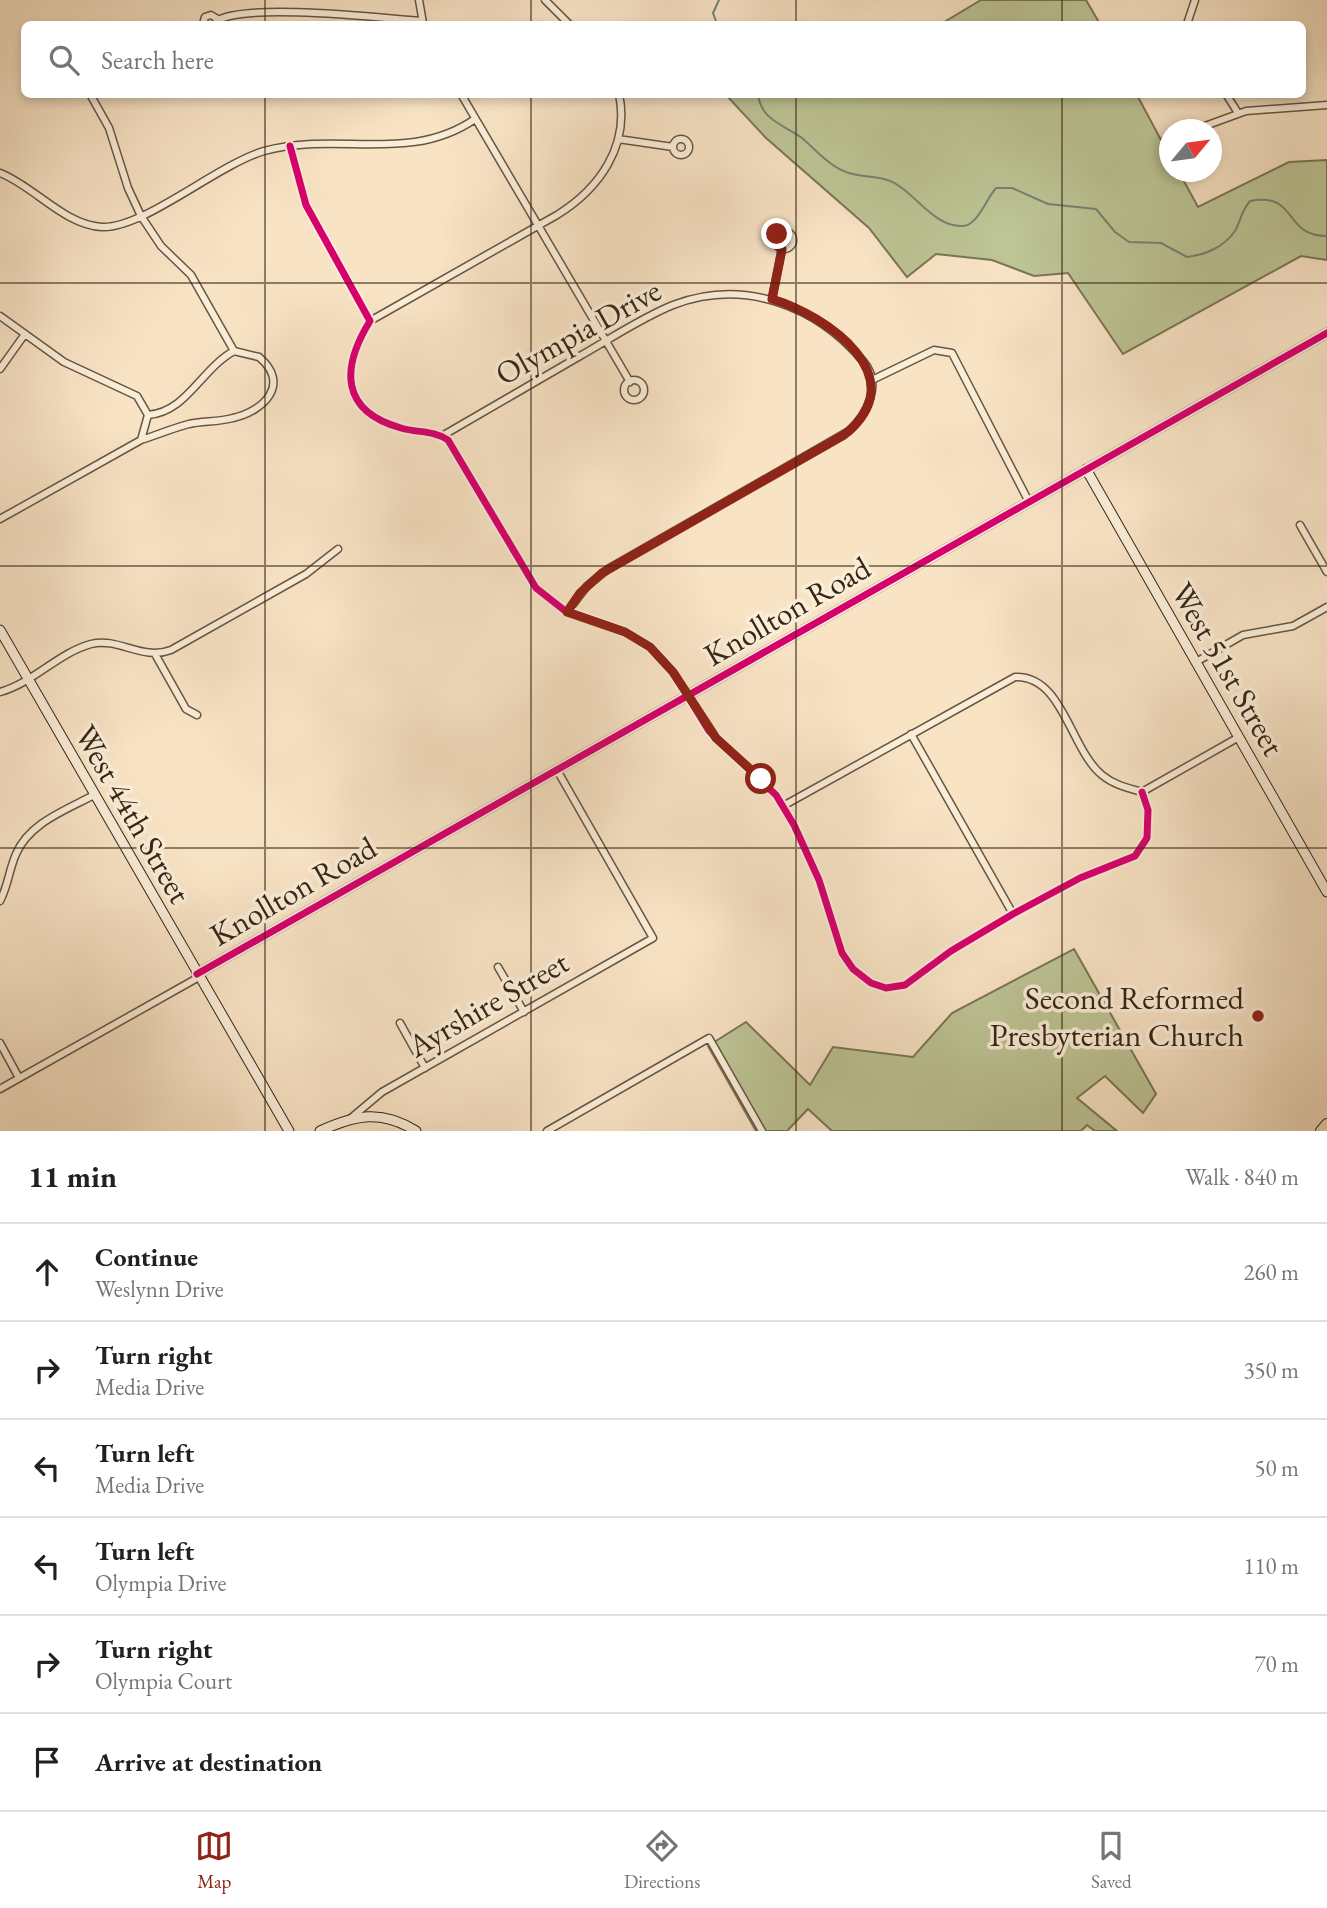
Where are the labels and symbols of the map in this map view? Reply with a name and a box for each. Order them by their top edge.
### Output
north arrow [1159,119,1222,182]
route end [761,218,792,249]
street label: Olympia Drive [488,269,668,395]
street label: Knollton Road [696,546,879,676]
street label: West 51st Street [1162,575,1294,763]
street label: West 44th Street [65,717,201,911]
route start [745,763,776,794]
street label: Knollton Road [202,826,385,956]
street label: Ayrshire Street [399,941,576,1067]
place label: Second Reformed Presbyterian Church [990,977,1245,1056]
marker: Second Reformed Presbyterian Church [1250,1008,1266,1024]

